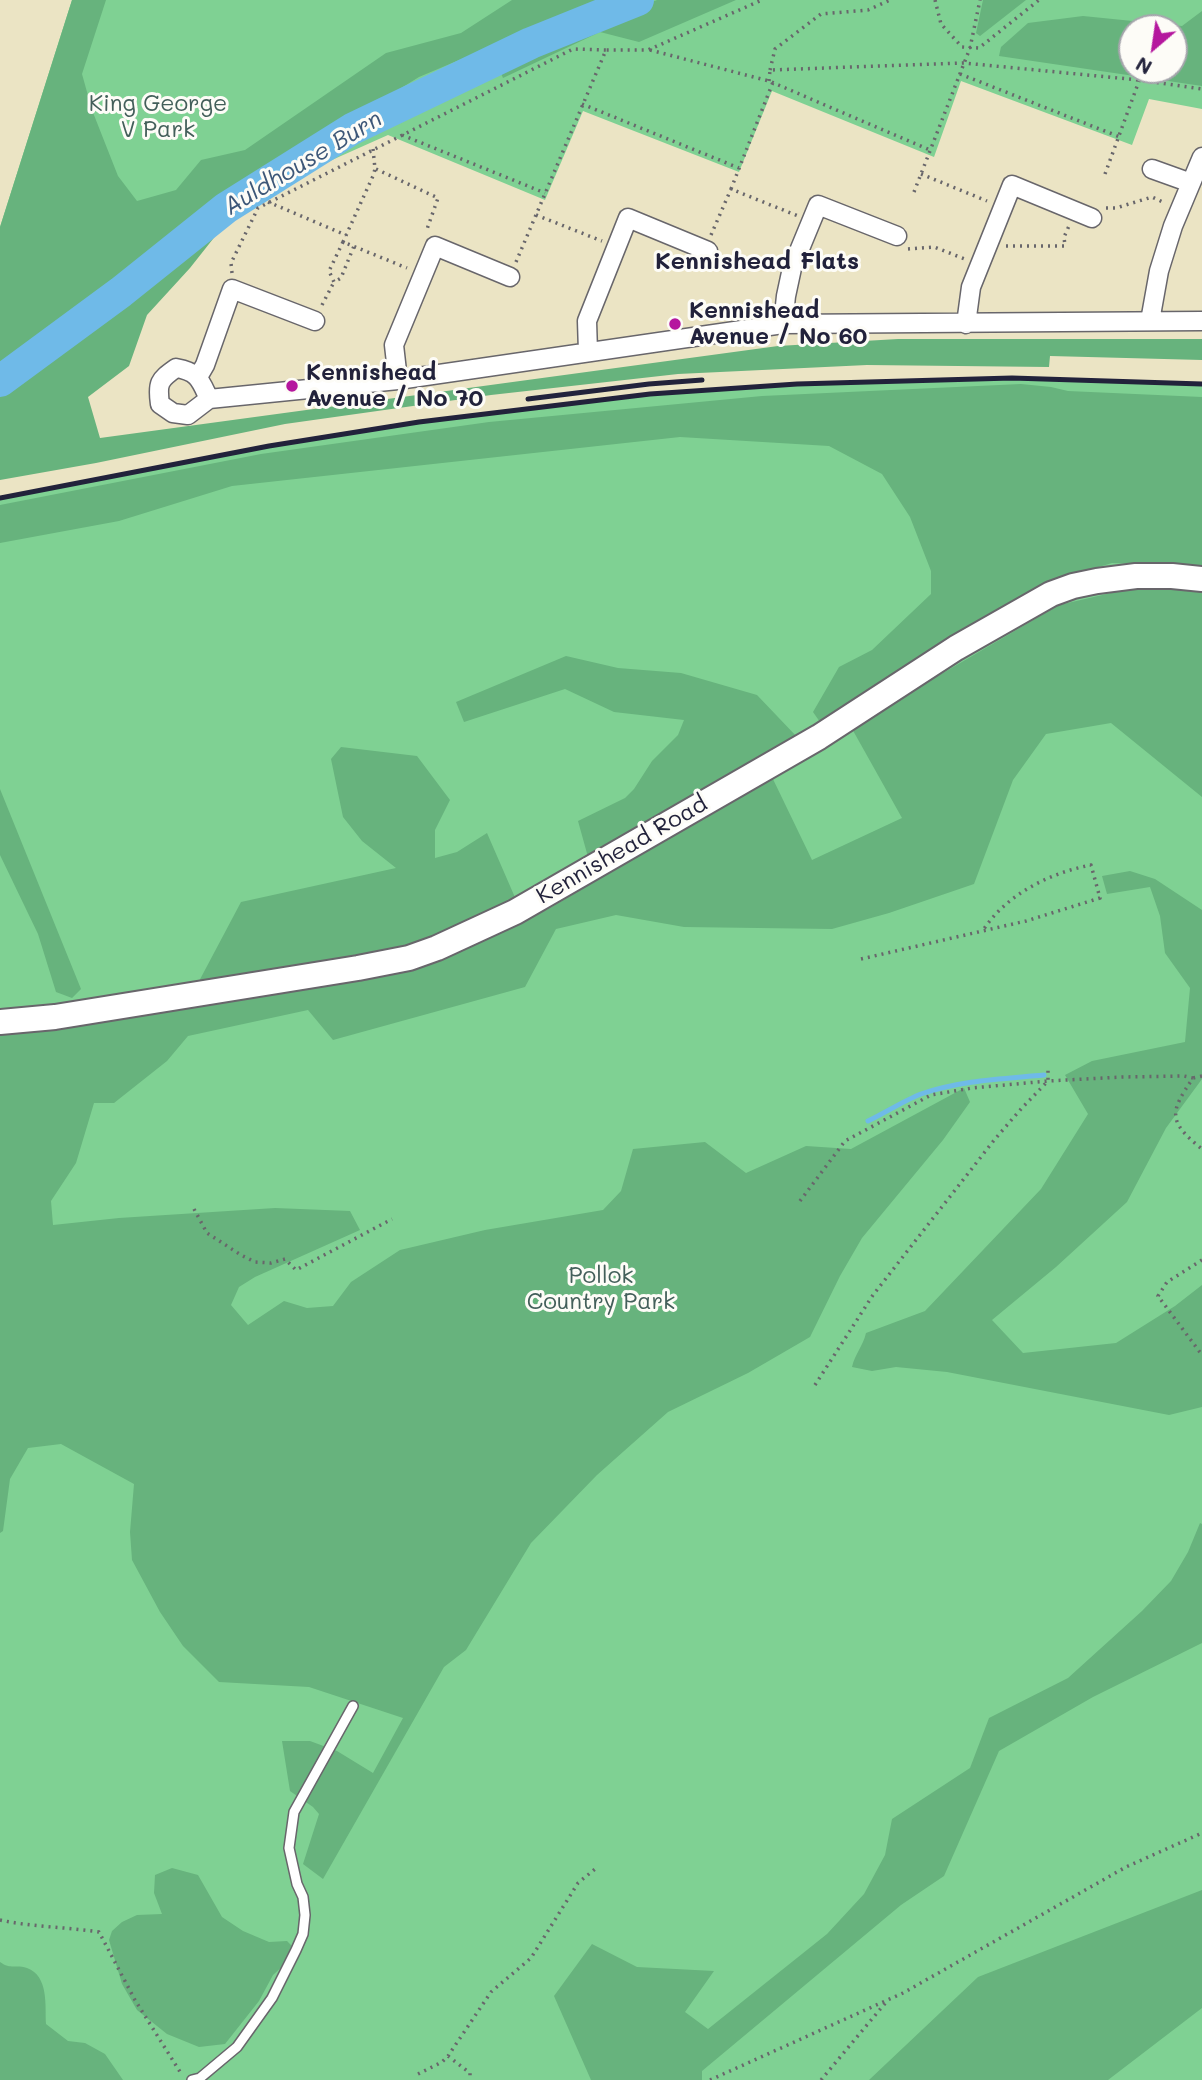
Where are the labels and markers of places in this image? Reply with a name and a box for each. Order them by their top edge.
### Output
place label: Kennishead Avenue / No 60 [689,297,867,351]
marker: Kennishead Avenue / No 60 [667,316,683,332]
place label: Kennishead Avenue / No 70 [306,359,483,413]
marker: Kennishead Avenue / No 70 [284,378,300,394]

